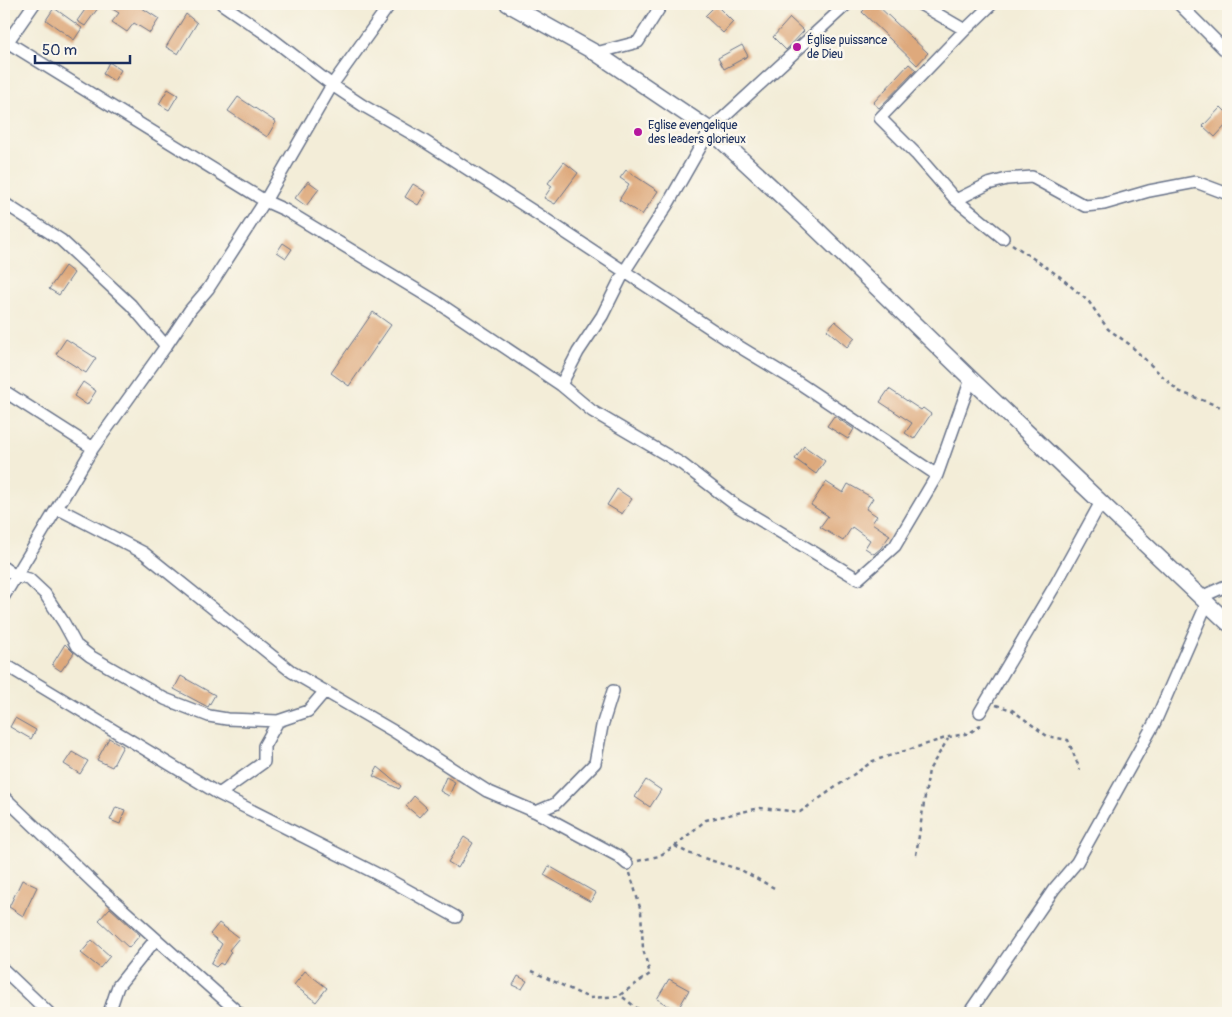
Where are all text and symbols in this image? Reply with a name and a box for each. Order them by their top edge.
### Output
scale bar [35,32,130,64]
place label: Église puissance de Dieu [807,32,887,62]
text: 50 m [42,41,77,60]
marker: Église puissance de Dieu [791,41,803,53]
place label: Eglise evengelique des leaders glorieux [648,118,746,147]
marker: Eglise evengelique des leaders glorieux [632,126,644,138]

